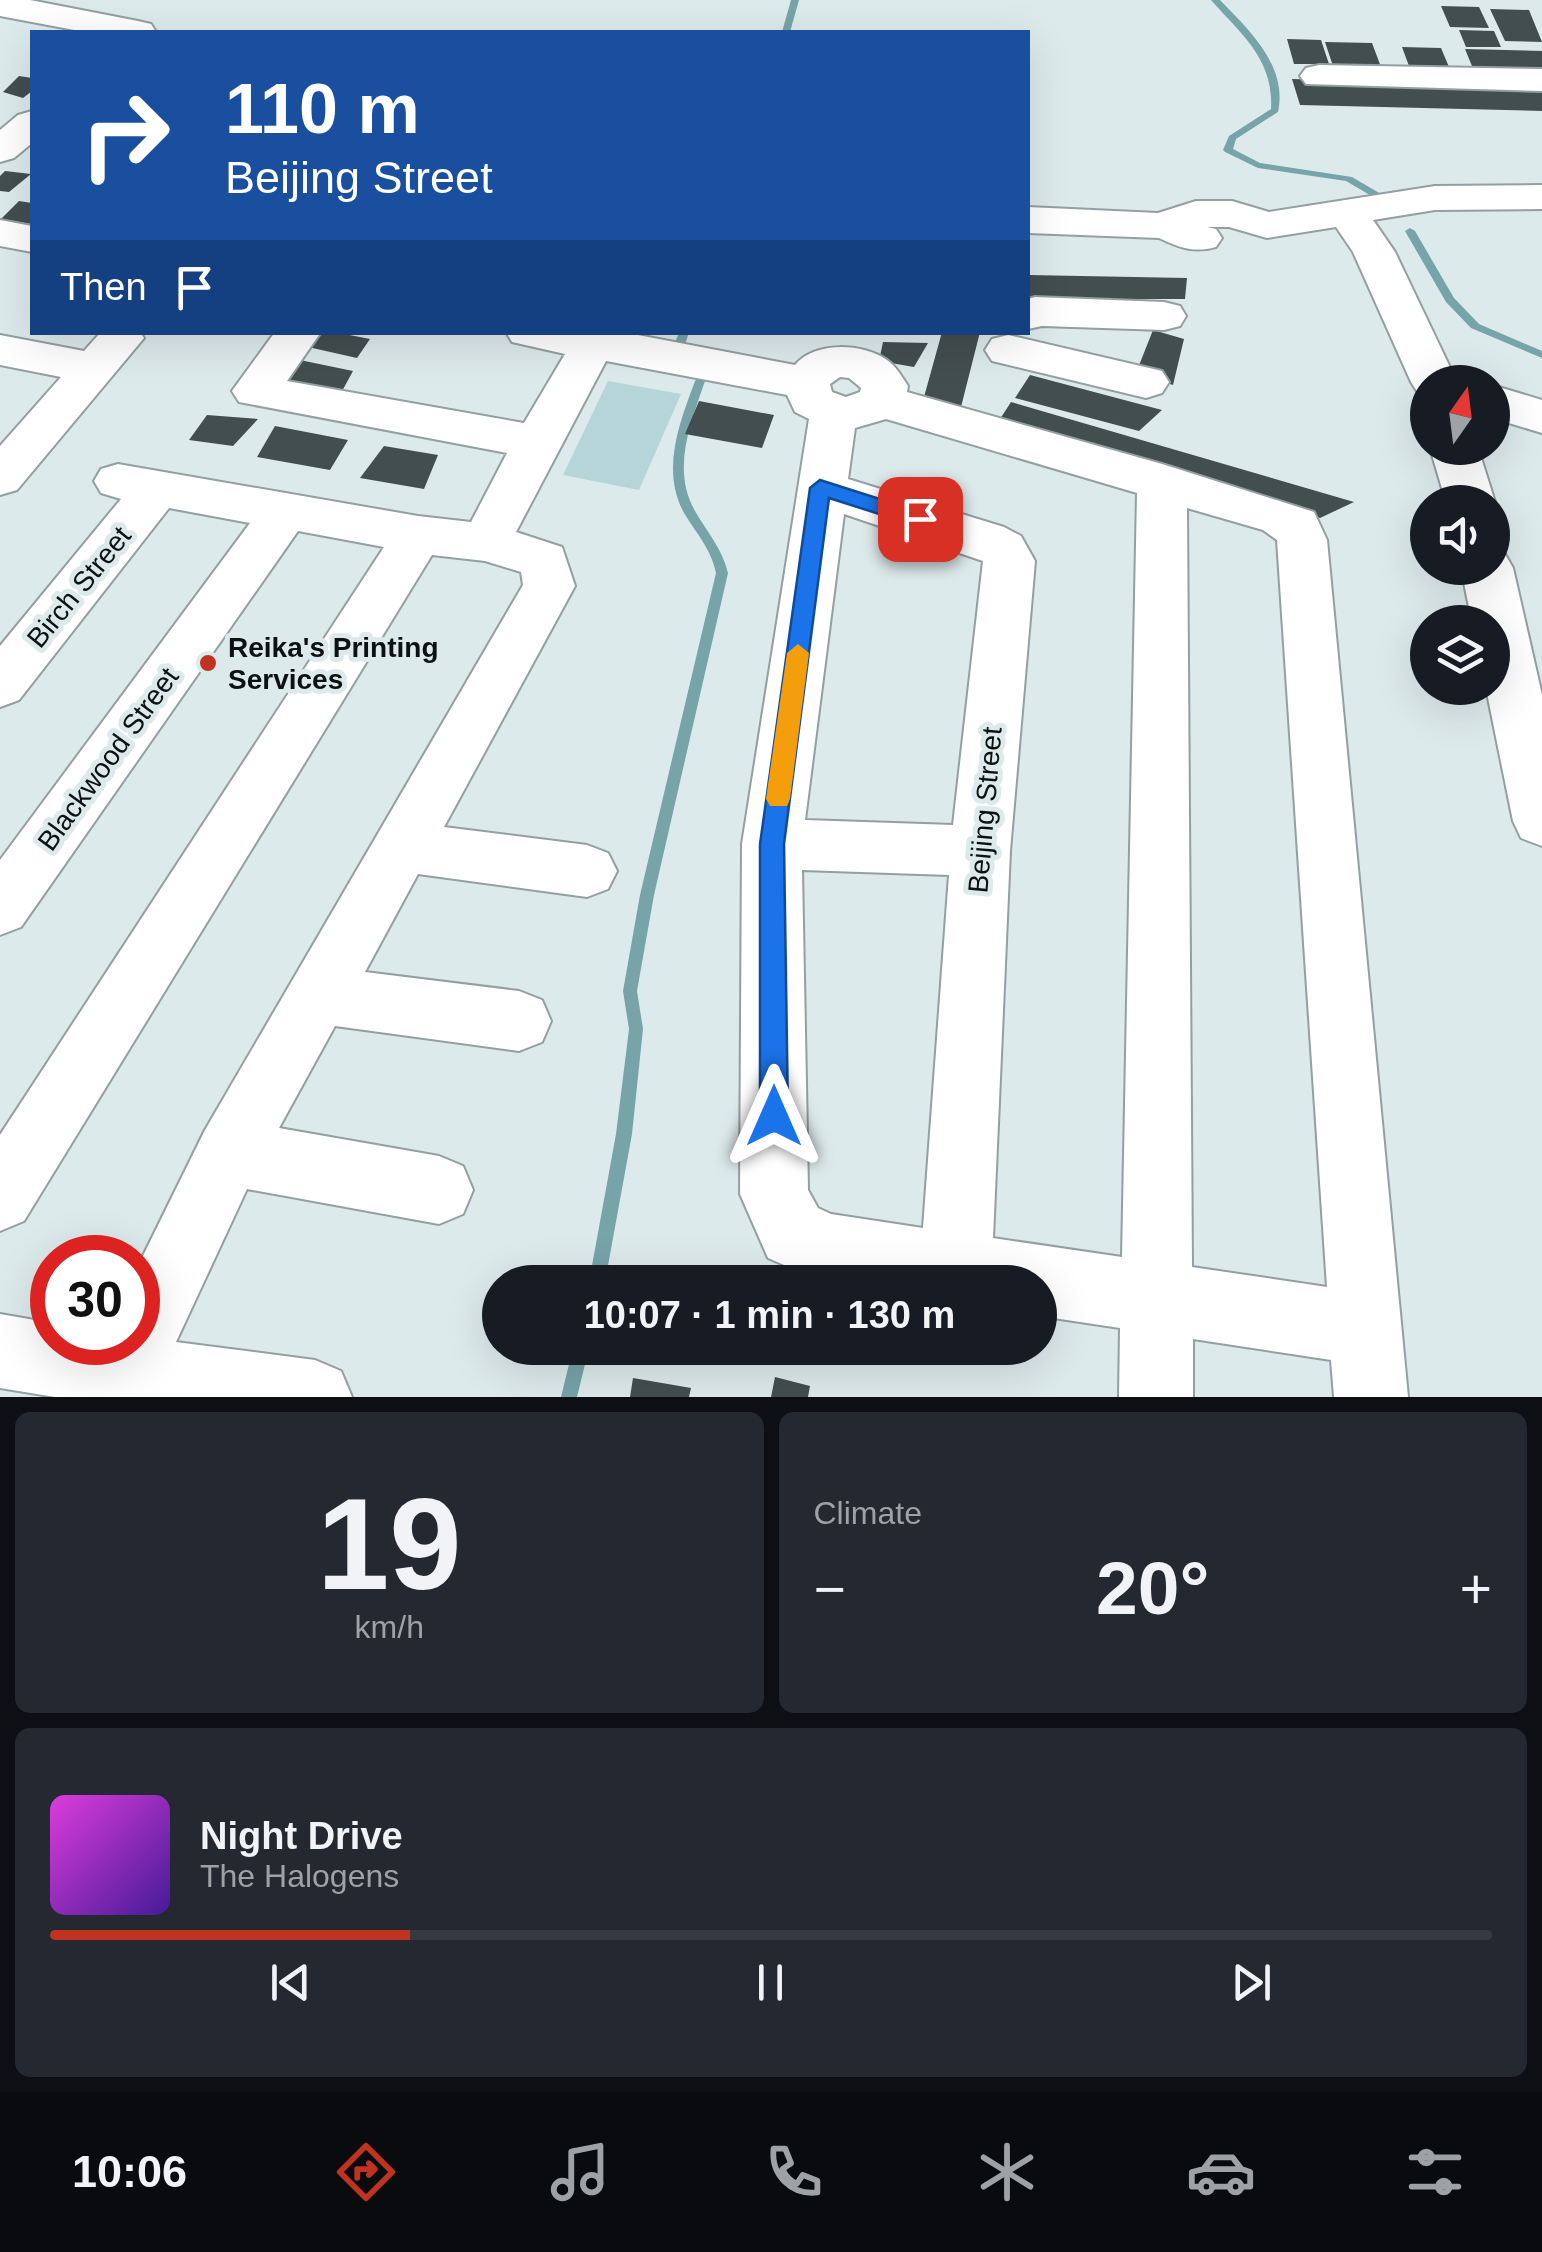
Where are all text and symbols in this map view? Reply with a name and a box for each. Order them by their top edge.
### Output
icon: right [60,70,190,200]
text: 110 m [225,70,420,148]
text: Beijing Street [225,152,493,203]
icon: arrive [167,260,222,315]
text: Then [60,266,147,308]
north arrow [1410,365,1510,465]
map controls [1410,365,1510,705]
pin [878,477,963,562]
button: sound [1410,485,1510,585]
icon: arrive [893,492,948,547]
street label: Birch Street [21,520,137,654]
button: layers [1410,605,1510,705]
place label: Reika's Printing Services [228,632,439,695]
marker: Reika's Printing Services [197,652,219,674]
street label: Blackwood Street [31,662,185,856]
street label: Beijing Street [962,725,1008,894]
position arrow [722,1064,826,1168]
speed limit sign: 30 [30,1235,160,1365]
text: 10:07 · 1 min · 130 m [584,1294,955,1336]
text: 19 [317,1471,462,1617]
text: Climate [814,1495,922,1531]
text: 20° [1096,1546,1209,1630]
text: − [814,1558,846,1620]
text: + [1460,1558,1492,1620]
text: km/h [355,1609,424,1645]
text: Night Drive [200,1815,403,1857]
text: The Halogens [200,1858,399,1894]
icon: previous [263,1955,318,2010]
icon: pause [743,1955,798,2010]
icon: next [1224,1955,1279,2010]
icon: directions [331,2137,401,2207]
icon: music [545,2137,615,2207]
icon: phone [759,2137,829,2207]
icon: climate [972,2137,1042,2207]
icon: car [1186,2137,1256,2207]
icon: filters [1400,2137,1470,2207]
text: 10:06 [72,2146,187,2197]

